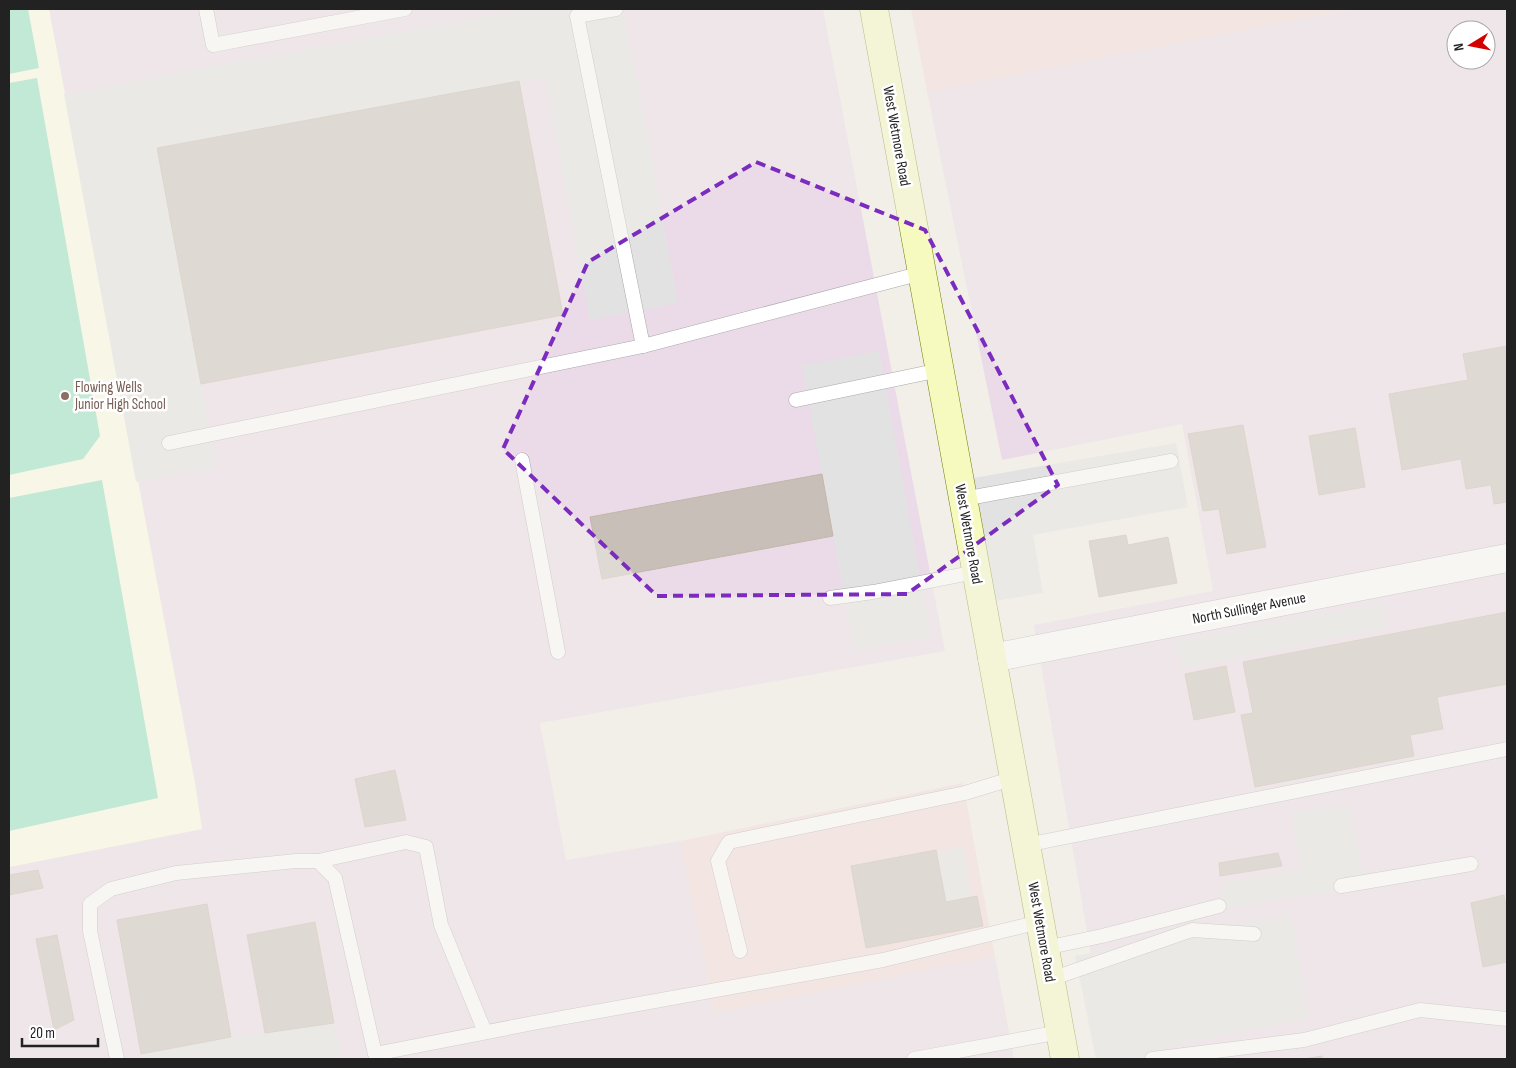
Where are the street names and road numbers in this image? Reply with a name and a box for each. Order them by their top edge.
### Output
street label: West Wetmore Road [878,85,915,188]
street label: West Wetmore Road [950,483,987,586]
street label: North Sullinger Avenue [1191,588,1307,629]
street label: West Wetmore Road [1023,881,1060,984]

